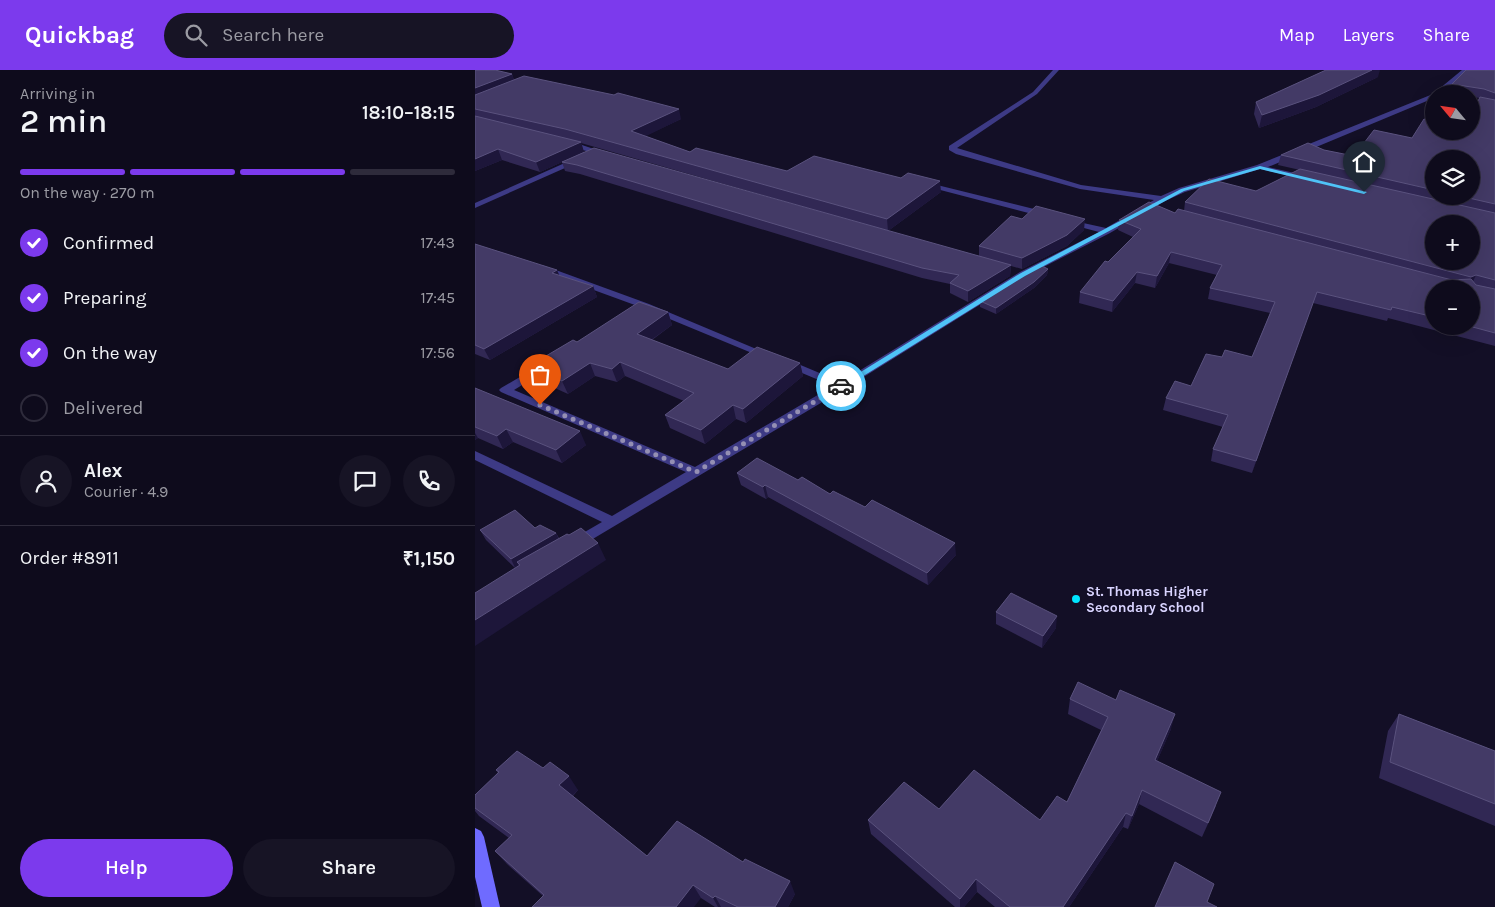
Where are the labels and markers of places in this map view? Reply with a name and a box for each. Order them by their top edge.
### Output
pin [1343,141,1385,192]
pin [519,354,561,405]
place label: St. Thomas Higher Secondary School [1086,583,1208,616]
marker: St. Thomas Higher Secondary School [1070,593,1082,605]

